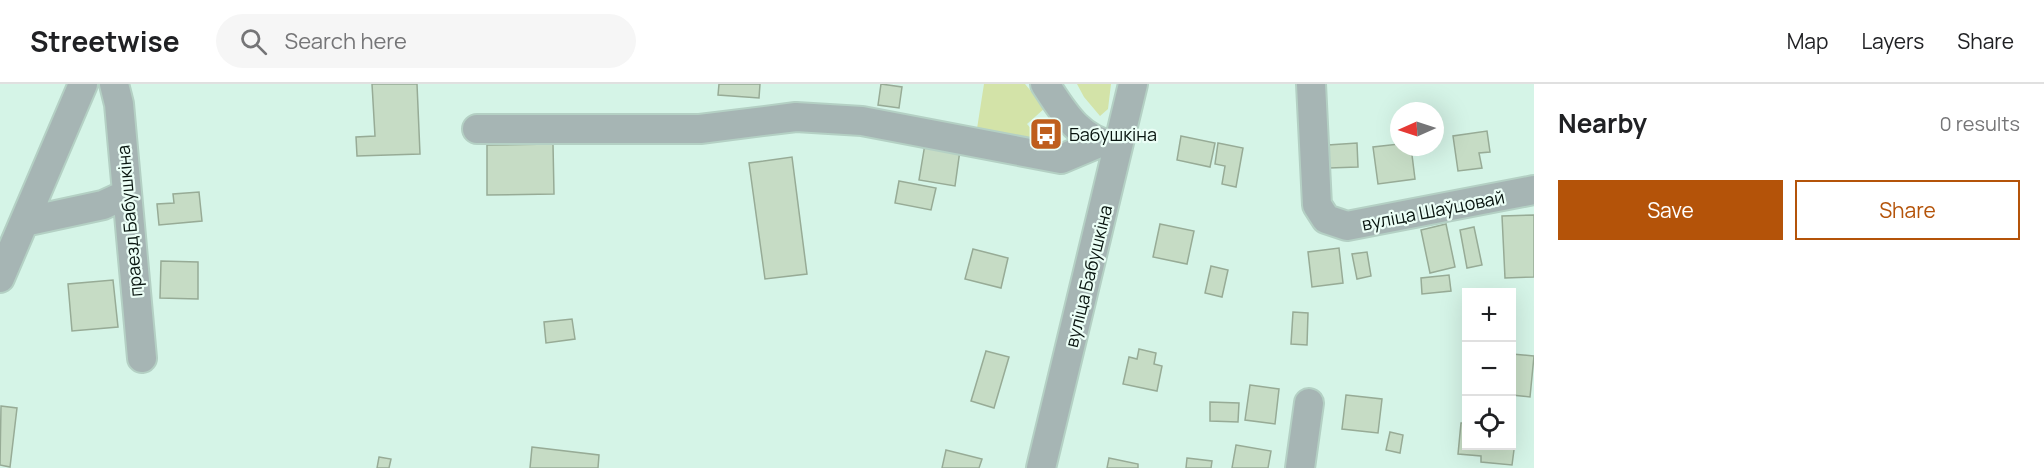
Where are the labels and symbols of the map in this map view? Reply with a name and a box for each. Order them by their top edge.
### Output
north arrow [1390,102,1444,156]
bus stop icon: Бабушкіна [1028,116,1064,152]
place label: Бабушкіна [1069,122,1157,146]
street label: праезд Бабушкіна [110,144,148,298]
street label: вуліца Шаўцовай [1360,184,1506,236]
street label: вуліца Бабушкіна [1059,202,1117,350]

